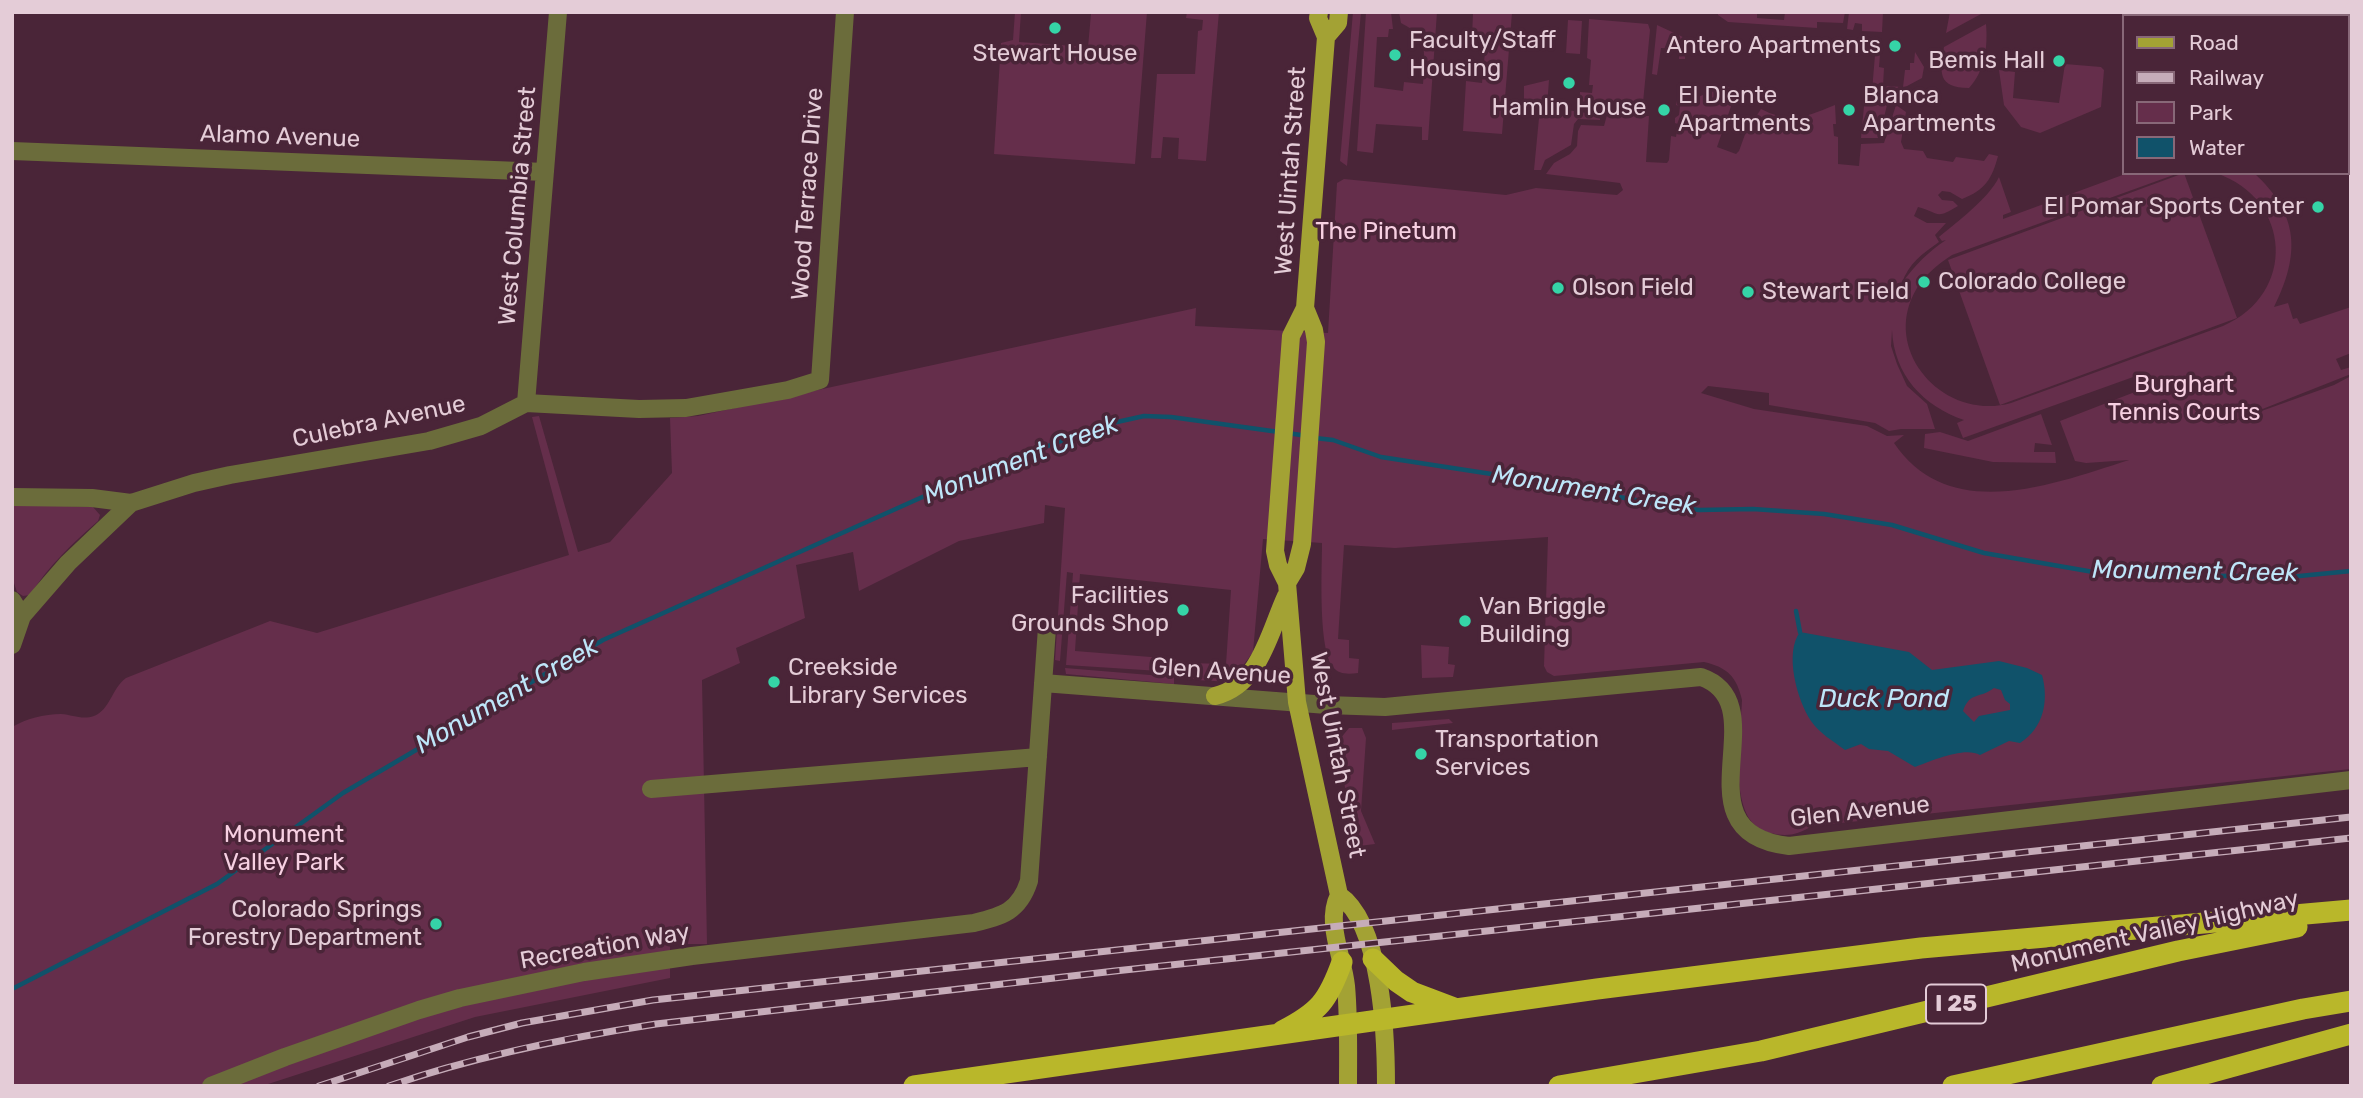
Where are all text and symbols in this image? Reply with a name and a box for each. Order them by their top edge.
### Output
legend [2122,14,2349,175]
marker: Stewart House [1047,20,1063,36]
place label: Faculty/Staff Housing [1409,27,1556,83]
text: Road [2189,30,2239,55]
place label: Antero Apartments [1666,32,1881,60]
marker: Antero Apartments [1887,38,1903,54]
place label: Stewart House [973,40,1137,68]
marker: Faculty/Staff Housing [1387,47,1403,63]
place label: Bemis Hall [1928,47,2045,75]
marker: Bemis Hall [2051,53,2067,69]
text: Railway [2189,65,2264,90]
street label: West Uintah Street [1269,66,1313,276]
marker: Hamlin House [1561,75,1577,91]
place label: El Diente Apartments [1678,82,1811,138]
place label: Blanca Apartments [1863,82,1996,138]
street label: West Columbia Street [493,85,543,327]
street label: Wood Terrace Drive [786,87,830,301]
place label: Hamlin House [1492,94,1646,122]
text: Park [2189,100,2233,125]
marker: El Diente Apartments [1656,102,1672,118]
marker: Blanca Apartments [1841,102,1857,118]
street label: Alamo Avenue [199,120,361,154]
text: Water [2189,135,2245,160]
place label: El Pomar Sports Center [2044,193,2304,221]
marker: El Pomar Sports Center [2310,199,2326,215]
park label: The Pinetum [1315,218,1457,246]
place label: Colorado College [1938,268,2126,296]
place label: Olson Field [1572,274,1694,302]
marker: Colorado College [1916,274,1932,290]
place label: Stewart Field [1762,278,1909,306]
marker: Olson Field [1550,280,1566,296]
marker: Stewart Field [1740,284,1756,300]
park label: Burghart Tennis Courts [2107,371,2261,427]
street label: Culebra Avenue [290,390,468,454]
water label: Monument Creek [919,408,1123,512]
water label: Monument Creek [1490,459,1698,523]
water label: Monument Creek [2092,555,2298,589]
place label: Facilities Grounds Shop [1011,582,1169,638]
place label: Van Briggle Building [1479,593,1606,649]
marker: Facilities Grounds Shop [1175,602,1191,618]
marker: Van Briggle Building [1457,613,1473,629]
water label: Monument Creek [410,631,604,761]
street label: West Uintah Street [1303,650,1371,860]
street label: Glen Avenue [1150,653,1292,691]
place label: Creekside Library Services [788,654,968,710]
marker: Creekside Library Services [766,674,782,690]
water label: Duck Pond [1819,683,1949,715]
place label: Transportation Services [1435,726,1599,782]
marker: Transportation Services [1413,746,1429,762]
street label: Glen Avenue [1789,790,1931,834]
park label: Monument Valley Park [223,821,345,877]
street label: Monument Valley Highway [2008,885,2302,979]
place label: Colorado Springs Forestry Department [188,896,422,952]
marker: Colorado Springs Forestry Department [428,916,444,932]
street label: Recreation Way [518,918,692,976]
road number: I 25 [1926,984,1986,1023]

